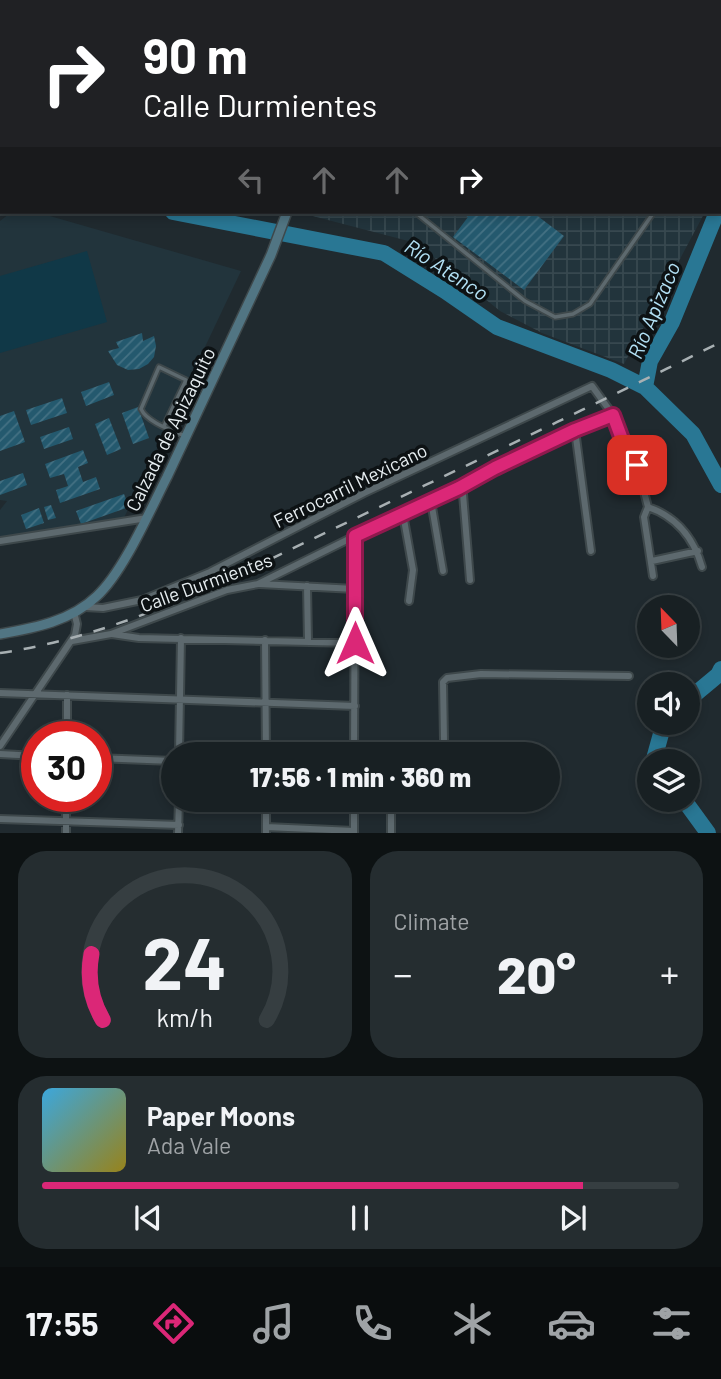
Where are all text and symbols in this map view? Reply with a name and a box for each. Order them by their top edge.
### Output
text: 90 m [143,25,248,84]
icon: right [28,28,119,119]
text: Calle Durmientes [143,85,377,123]
icon: left [232,161,270,199]
icon: ahead [305,161,343,199]
icon: ahead [378,161,416,199]
icon: right [451,161,489,199]
water label: Río Atenco [401,233,493,305]
water label: Río Apizaco [621,258,685,362]
street label: Calzada de Apizaquito [120,343,220,515]
pin [607,435,667,495]
street label: Ferrocarril Mexicano [269,438,431,532]
icon: arrive [618,446,656,484]
street label: Calle Durmientes [137,547,275,617]
north arrow [637,595,700,658]
map controls [637,595,700,812]
position arrow [318,606,392,680]
button: sound [637,672,700,735]
speed limit sign: 30 [21,721,112,812]
button: layers [637,749,700,812]
text: 17:56 · 1 min · 360 m [250,761,471,792]
text: Climate [394,907,470,935]
text: 24 [142,918,227,1006]
text: 20° [497,942,576,1004]
text: − [394,950,413,996]
text: + [660,950,679,996]
text: km/h [156,1002,213,1032]
text: Paper Moons [147,1100,295,1131]
text: Ada Vale [147,1131,231,1159]
icon: previous [129,1199,167,1237]
icon: pause [341,1199,379,1237]
icon: next [554,1199,592,1237]
icon: directions [149,1299,198,1348]
icon: music [249,1299,298,1348]
icon: phone [348,1299,397,1348]
icon: climate [448,1299,497,1348]
icon: car [547,1299,596,1348]
icon: filters [647,1299,696,1348]
text: 17:55 [25,1304,99,1342]

